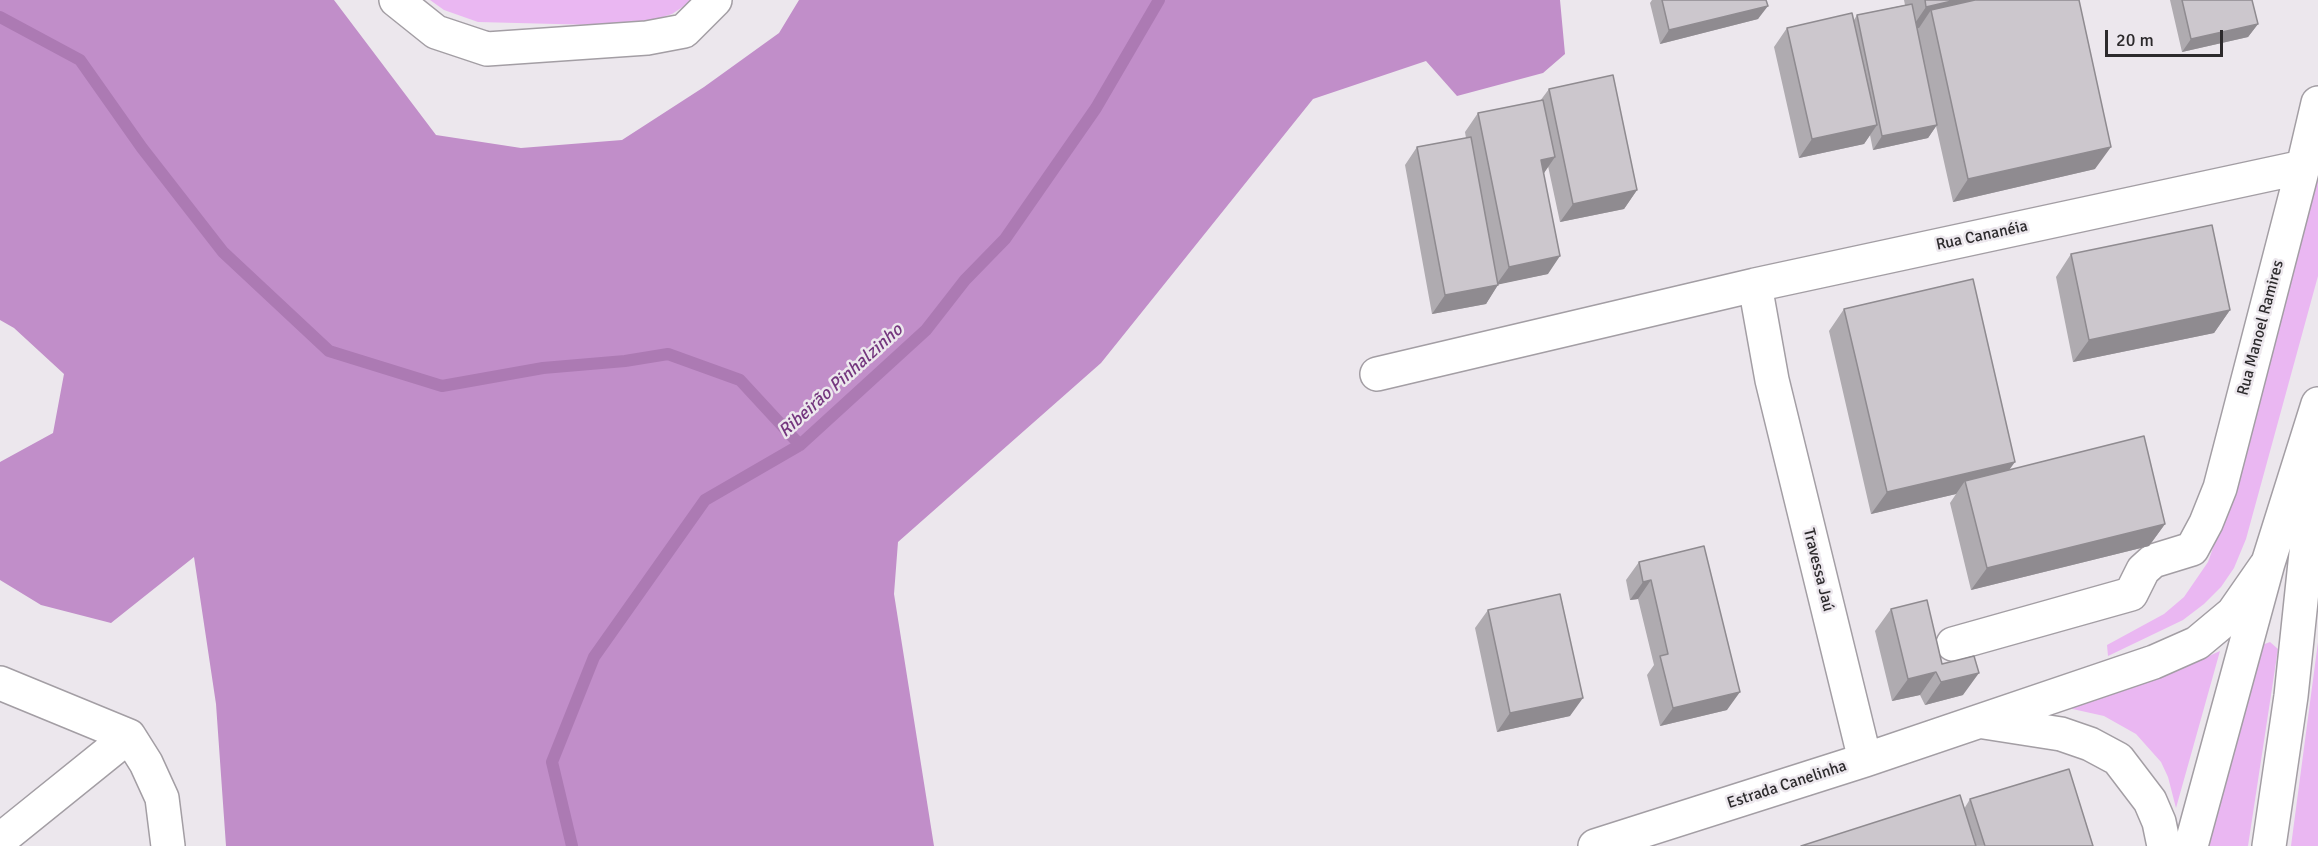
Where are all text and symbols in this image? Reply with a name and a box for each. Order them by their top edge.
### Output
scale bar [2108,18,2226,56]
text: 20 m [2116,29,2154,51]
street label: Rua Cananéia [1934,217,2030,255]
street label: Rua Manoel Ramires [2234,258,2288,398]
water label: Ribeirão Pinhalzinho [775,320,907,442]
street label: Travessa Jaú [1798,526,1838,614]
street label: Estrada Canelinha [1725,757,1849,813]

